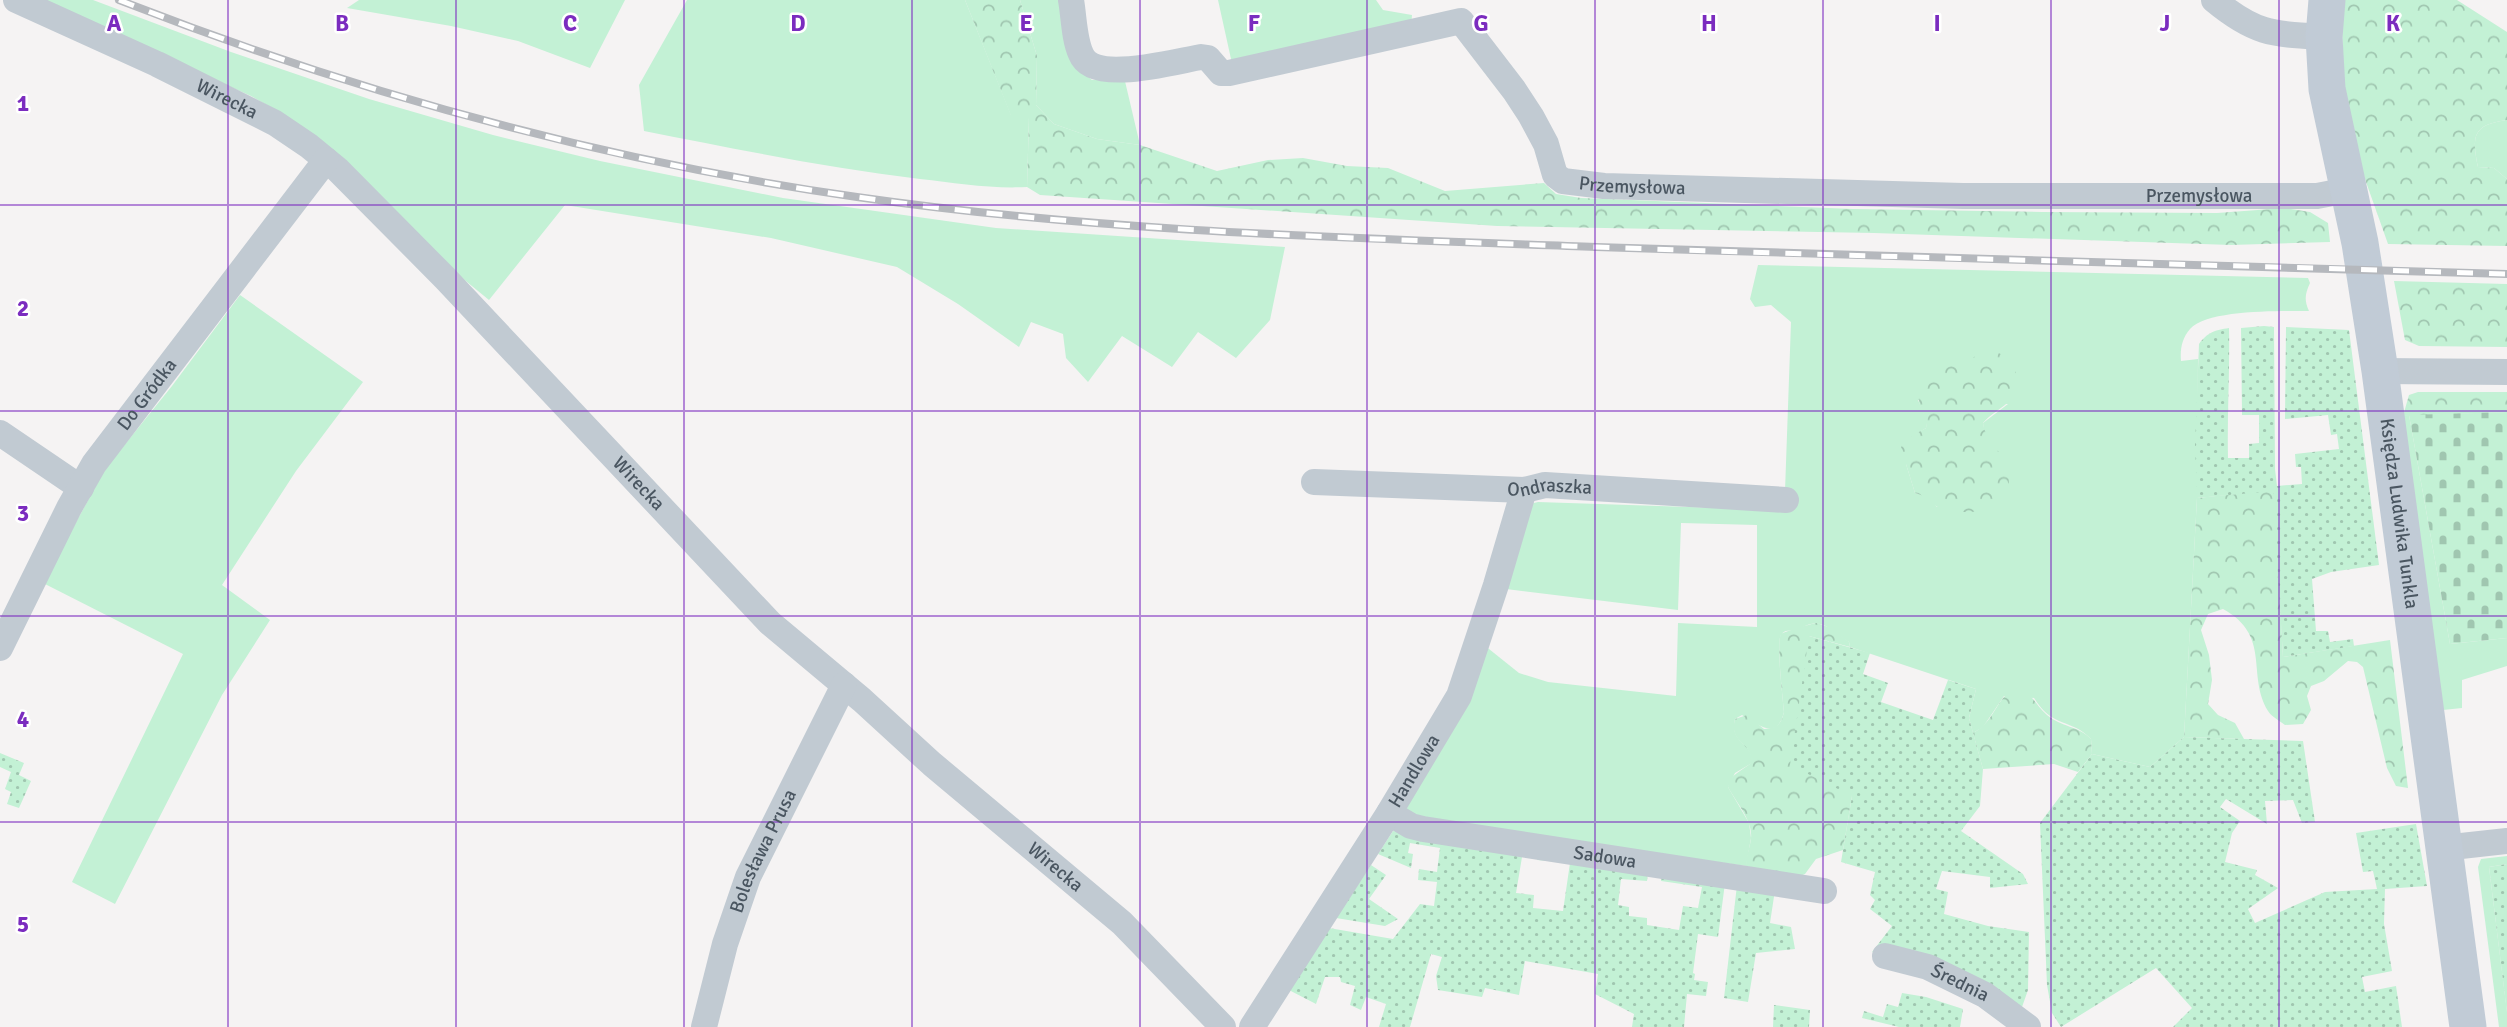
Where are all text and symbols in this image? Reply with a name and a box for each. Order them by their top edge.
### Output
text: A [107,9,122,38]
text: B [335,9,349,38]
text: C [563,9,577,38]
text: D [790,9,806,38]
text: E [1019,9,1033,38]
text: F [1248,9,1260,38]
text: G [1473,9,1489,38]
text: H [1701,9,1717,38]
text: I [1933,9,1941,38]
text: J [2160,9,2170,38]
text: K [2386,9,2401,38]
street label: Wirecka [192,74,262,124]
text: 1 [17,89,29,118]
street label: Przemysłowa [1578,171,1686,200]
street label: Przemysłowa [2146,184,2252,208]
text: 2 [17,294,29,323]
street label: Do Gródka [112,354,182,435]
street label: Księdza Ludwika Tunkla [2374,417,2424,610]
street label: Wirecka [607,452,670,516]
street label: Ondraszka [1507,473,1593,503]
text: 3 [17,499,29,528]
text: 4 [17,705,29,734]
street label: Handlowa [1383,730,1445,812]
street label: Bolesława Prusa [725,785,802,916]
street label: Wirecka [1022,837,1088,897]
street label: Sadowa [1572,840,1638,874]
text: 5 [17,910,29,939]
street label: Średnia [1927,958,1993,1007]

